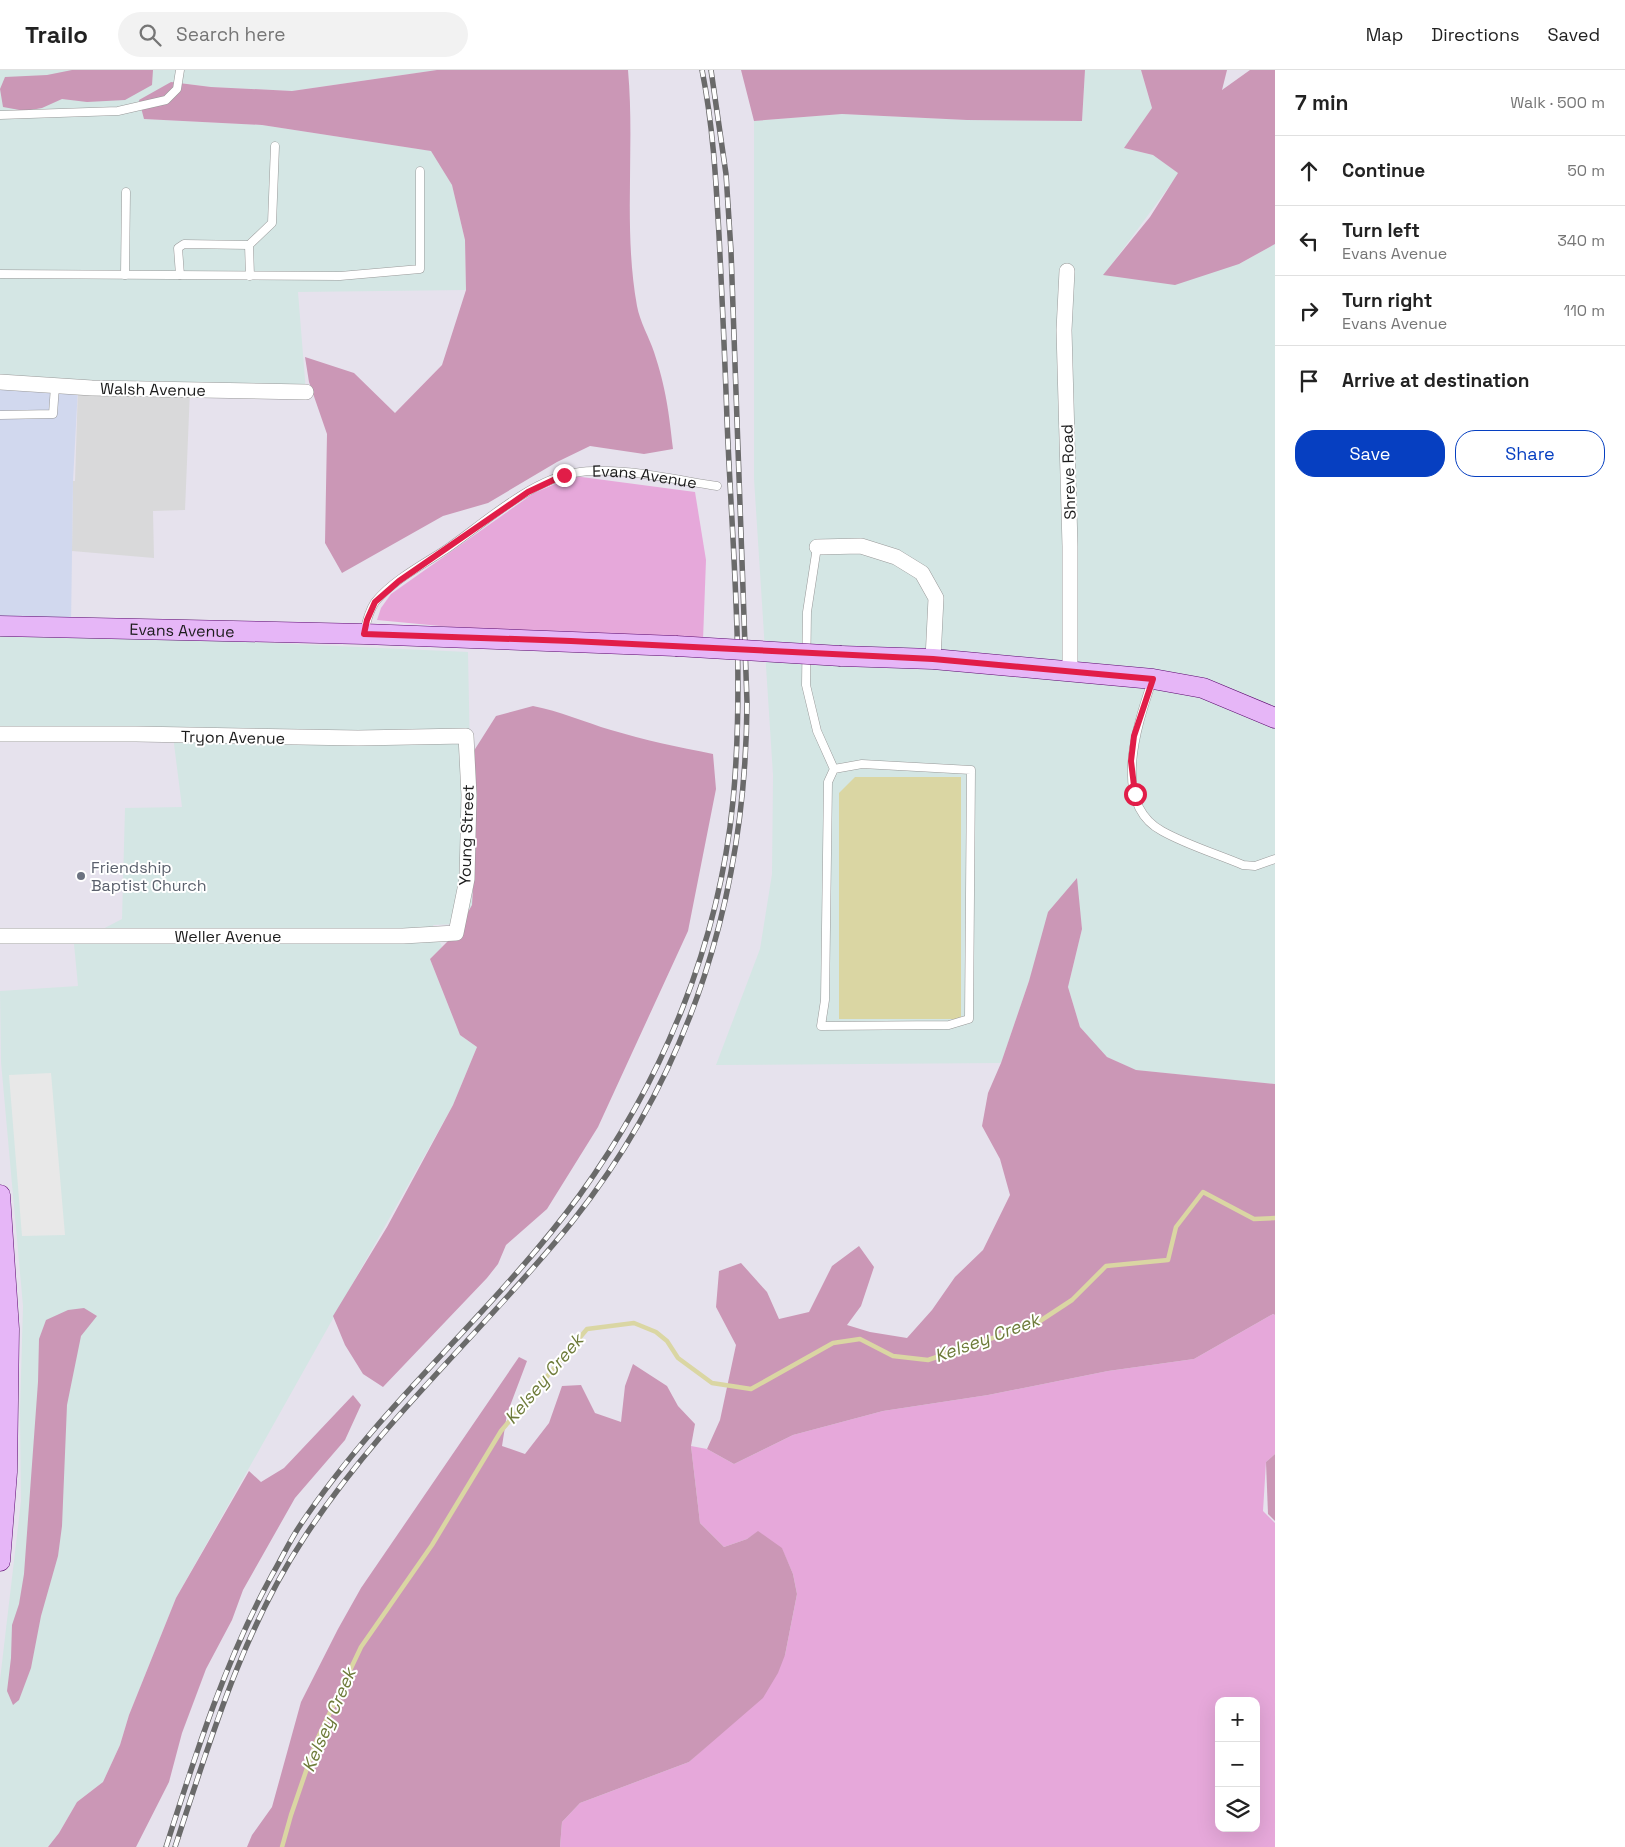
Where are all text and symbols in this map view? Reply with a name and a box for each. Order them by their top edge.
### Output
search box [118,12,468,57]
text: Trailo [25,19,88,50]
icon: search [136,21,164,49]
text: Search here [176,22,286,47]
text: Map [1366,23,1403,46]
text: Directions [1431,23,1520,46]
text: Saved [1548,23,1600,46]
text: 7 min [1295,89,1348,116]
text: Walk · 500 m [1510,92,1605,113]
icon: ahead [1295,157,1323,185]
text: Continue [1342,158,1425,183]
text: 50 m [1567,160,1605,181]
text: Turn left [1342,218,1420,243]
icon: left [1295,227,1323,255]
text: 340 m [1557,230,1605,251]
text: Evans Avenue [1342,243,1447,264]
text: Turn right [1342,288,1432,313]
icon: right [1295,297,1323,325]
text: 110 m [1563,300,1605,321]
text: Evans Avenue [1342,313,1447,334]
icon: arrive [1295,367,1323,395]
text: Arrive at destination [1342,368,1530,393]
street label: Walsh Avenue [100,378,206,401]
street label: Shreve Road [1056,424,1081,520]
button: Save [1295,430,1445,477]
button: Share [1455,430,1605,477]
street label: Evans Avenue [592,461,699,494]
route end [553,464,576,487]
street label: Evans Avenue [129,619,235,642]
street label: Tryon Avenue [181,726,285,749]
route start [1124,783,1147,806]
street label: Young Street [454,784,479,886]
place label: Friendship Baptist Church [91,857,207,896]
marker: Friendship Baptist Church [75,870,87,882]
street label: Weller Avenue [174,926,282,947]
water label: Kelsey Creek [931,1307,1045,1367]
water label: Kelsey Creek [499,1327,589,1428]
water label: Kelsey Creek [296,1662,362,1775]
map controls [1215,1697,1260,1832]
button: + [1215,1697,1260,1742]
button: − [1215,1742,1260,1787]
button: layers [1215,1787,1260,1832]

